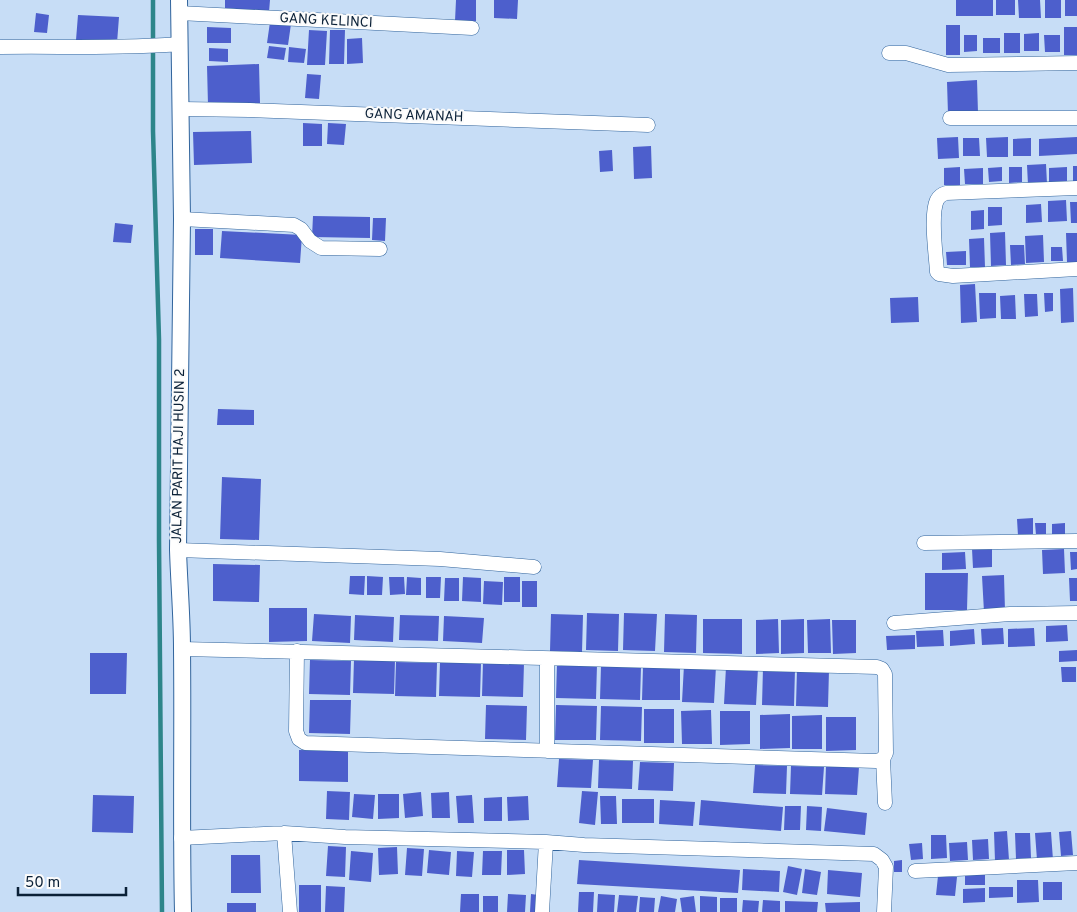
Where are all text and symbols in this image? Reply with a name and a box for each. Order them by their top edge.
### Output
street label: GANG KELINCI [279,10,373,32]
street label: GANG AMANAH [364,106,464,126]
street label: JALAN PARIT HAJI HUSIN 2 [169,368,189,544]
scale bar [18,864,125,896]
text: 50 m [25,874,60,893]

